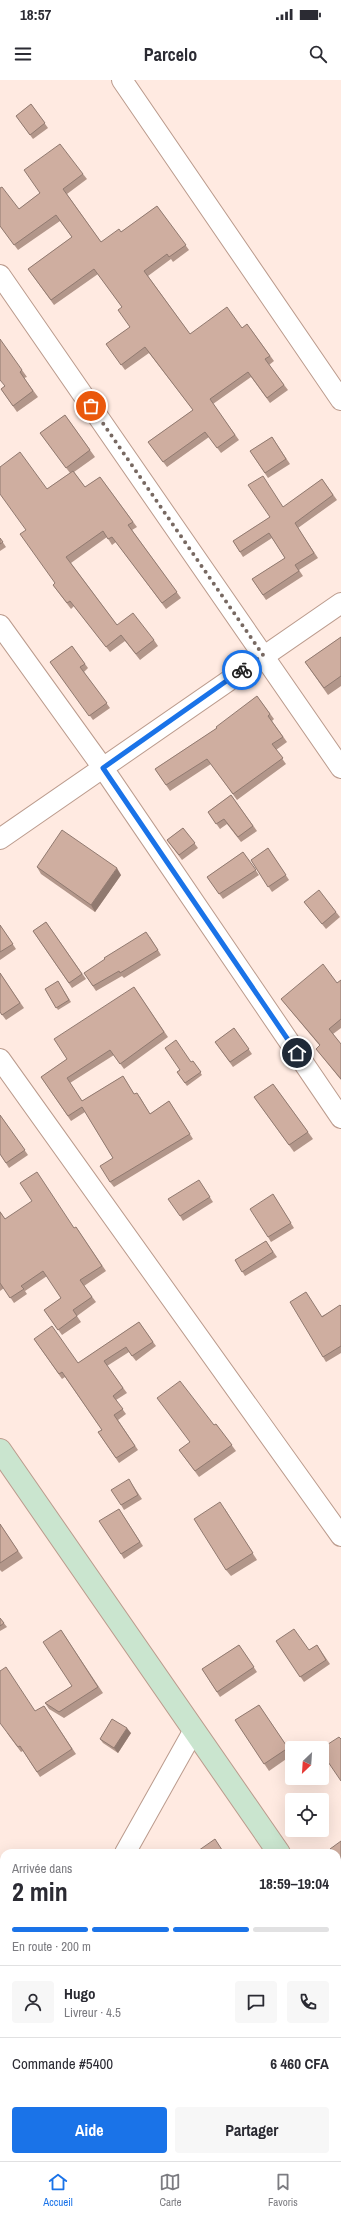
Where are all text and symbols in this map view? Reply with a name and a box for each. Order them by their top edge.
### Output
text: 18:57 [20,4,51,25]
text: Parcelo [144,42,197,67]
icon: menu [12,43,34,65]
icon: search [307,43,329,65]
pin [74,389,108,423]
icon: bag [80,395,102,417]
courier [222,650,262,690]
icon: bike [231,659,253,681]
pin [280,1036,314,1070]
icon: home [286,1042,308,1064]
north arrow [285,1741,329,1785]
map controls [285,1741,329,1837]
button: locate [285,1793,329,1837]
text: Arrivée dans [12,1860,72,1877]
text: 18:59–19:04 [259,1873,329,1894]
text: 2 min [12,1874,68,1909]
text: En route · 200 m [12,1938,91,1955]
button: person [12,1981,54,2023]
button: chat [235,1981,277,2023]
button: phone [287,1981,329,2023]
text: Hugo [64,1983,95,2004]
text: Livreur · 4.5 [64,2004,121,2021]
text: Commande #5400 [12,2053,113,2074]
text: 6 460 CFA [270,2053,329,2074]
button: Aide [12,2107,167,2153]
button: Partager [175,2107,329,2153]
tab: Accueil [43,2171,73,2209]
tab: Carte [159,2171,182,2209]
tab: Favoris [268,2171,298,2209]

